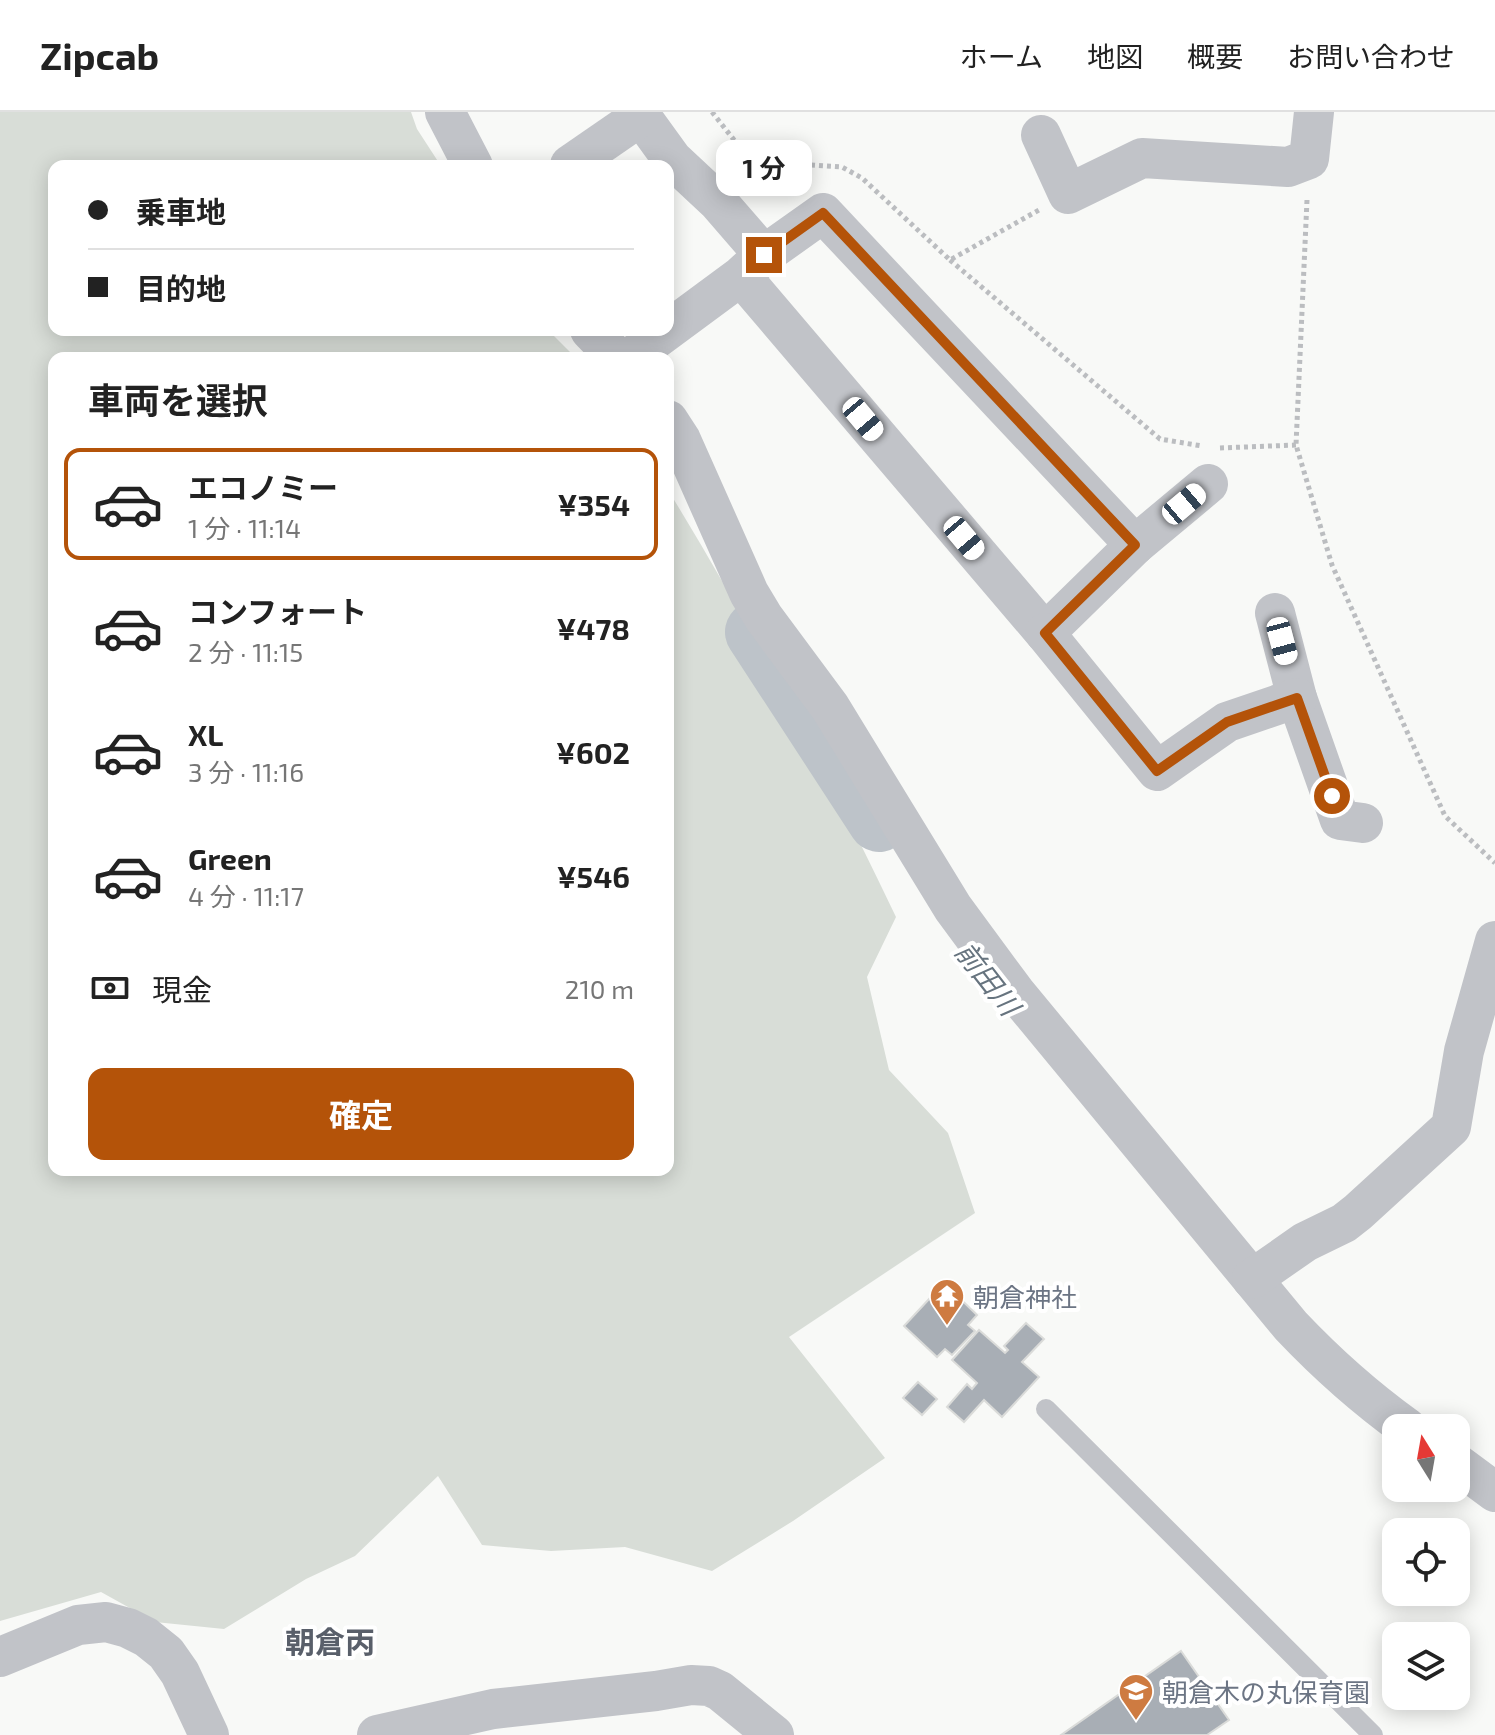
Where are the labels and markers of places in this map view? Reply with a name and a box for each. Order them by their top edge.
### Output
temple icon: 朝倉神社 [928,1277,966,1327]
place label: 朝倉神社 [973,1281,1077,1312]
school or university icon: 朝倉木の丸保育園 [1117,1672,1155,1722]
place label: 朝倉木の丸保育園 [1162,1676,1370,1707]

